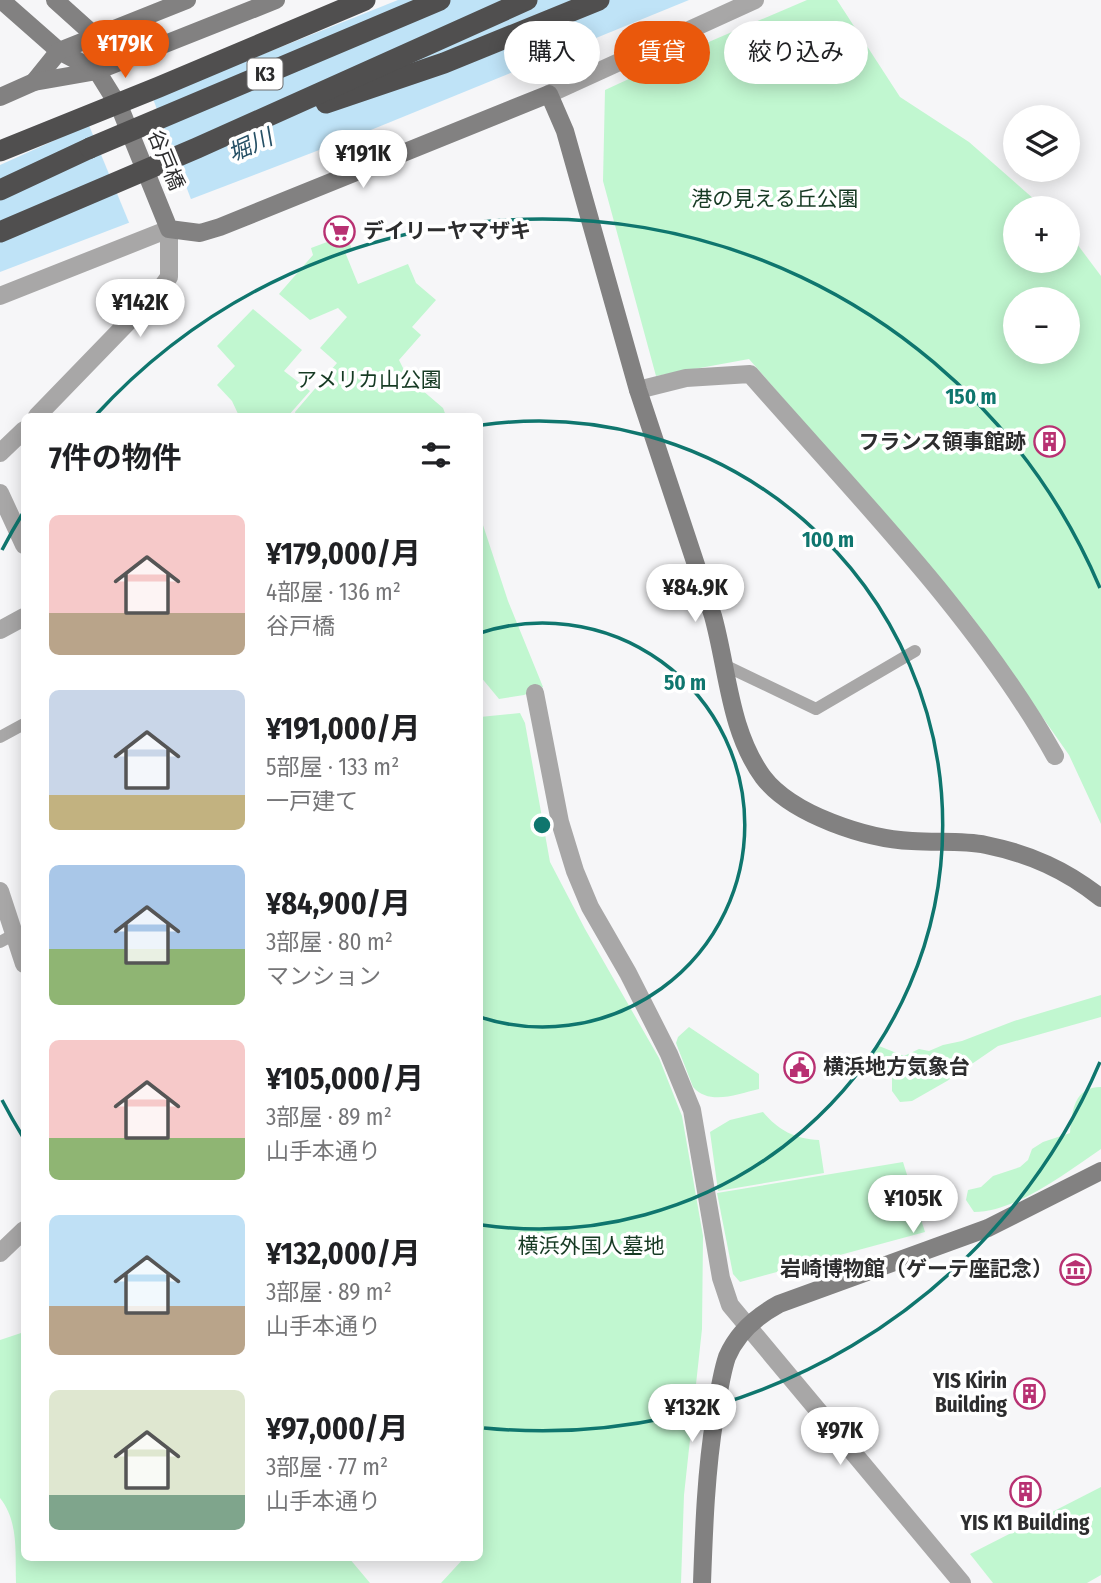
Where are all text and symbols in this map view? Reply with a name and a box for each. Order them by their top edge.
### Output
pin: ¥179K [76,20,174,80]
chip: 購入 [504,21,600,84]
chip: 賃貸 [614,21,710,84]
chip: 絞り込み [724,21,868,84]
text: ¥179K [97,29,153,57]
road number: K3 [247,58,282,90]
map controls [1003,105,1080,364]
button: layers [1003,105,1080,182]
water label: 堀川 [223,122,279,167]
street label: 谷戸橋 [142,126,190,194]
pin: ¥191K [314,130,412,190]
text: ¥191K [335,139,391,167]
park label: 港の見える丘公園 [691,186,859,212]
button: + [1003,196,1080,273]
supermarket icon: デイリーヤマザキ [323,214,357,248]
place label: デイリーヤマザキ [363,218,531,244]
pin: ¥142K [91,280,189,339]
button: − [1003,287,1080,364]
text: ¥142K [112,288,168,316]
park label: アメリカ山公園 [296,367,442,393]
text: 150 m [945,384,997,410]
building icon: フランス領事館跡 [1032,425,1066,459]
place label: フランス領事館跡 [858,429,1026,455]
icon: filters [417,436,455,474]
text: 7件の物件 [49,440,182,476]
text: 100 m [802,527,854,553]
text: ¥179,000/月 [266,536,421,572]
icon: home [105,543,189,627]
pin: ¥84.9K [638,564,752,624]
text: ¥84.9K [662,573,728,601]
text: 4部屋 · 136 m² [266,578,401,606]
text: 谷戸橋 [266,612,335,640]
text: 50 m [664,670,706,696]
text: ¥191,000/月 [266,711,421,747]
icon: home [105,718,189,802]
text: 5部屋 · 133 m² [266,753,399,781]
text: 一戸建て [266,787,358,815]
centre of rings [530,813,554,837]
text: ¥84,900/月 [266,886,411,922]
icon: home [105,893,189,977]
text: 3部屋 · 80 m² [266,928,393,956]
text: マンション [266,962,381,990]
public building icon: 横浜地方気象台 [783,1050,817,1084]
place label: 横浜地方気象台 [823,1054,970,1080]
text: ¥105,000/月 [266,1061,424,1097]
icon: home [105,1068,189,1152]
text: 3部屋 · 89 m² [266,1103,392,1131]
text: 山手本通り [266,1137,381,1165]
pin: ¥105K [864,1176,962,1235]
text: ¥105K [884,1184,942,1212]
park label: 横浜外国人墓地 [518,1233,665,1259]
text: ¥132,000/月 [266,1236,421,1272]
icon: home [105,1243,189,1327]
museum icon: 岩崎博物館（ゲーテ座記念） [1059,1252,1093,1286]
place label: 岩崎博物館（ゲーテ座記念） [780,1256,1053,1282]
text: 3部屋 · 89 m² [266,1278,392,1306]
text: 山手本通り [266,1312,381,1340]
place label: YIS Kirin Building [932,1368,1008,1418]
building icon: YIS Kirin Building [1013,1376,1047,1410]
pin: ¥132K [643,1384,741,1444]
text: ¥132K [664,1393,720,1421]
pin: ¥97K [799,1408,881,1467]
text: ¥97,000/月 [266,1411,409,1447]
text: ¥97K [817,1416,863,1444]
icon: home [105,1418,189,1502]
text: 3部屋 · 77 m² [266,1453,388,1481]
building icon: YIS K1 Building [1008,1474,1042,1508]
text: 山手本通り [266,1487,381,1515]
place label: YIS K1 Building [960,1510,1090,1536]

